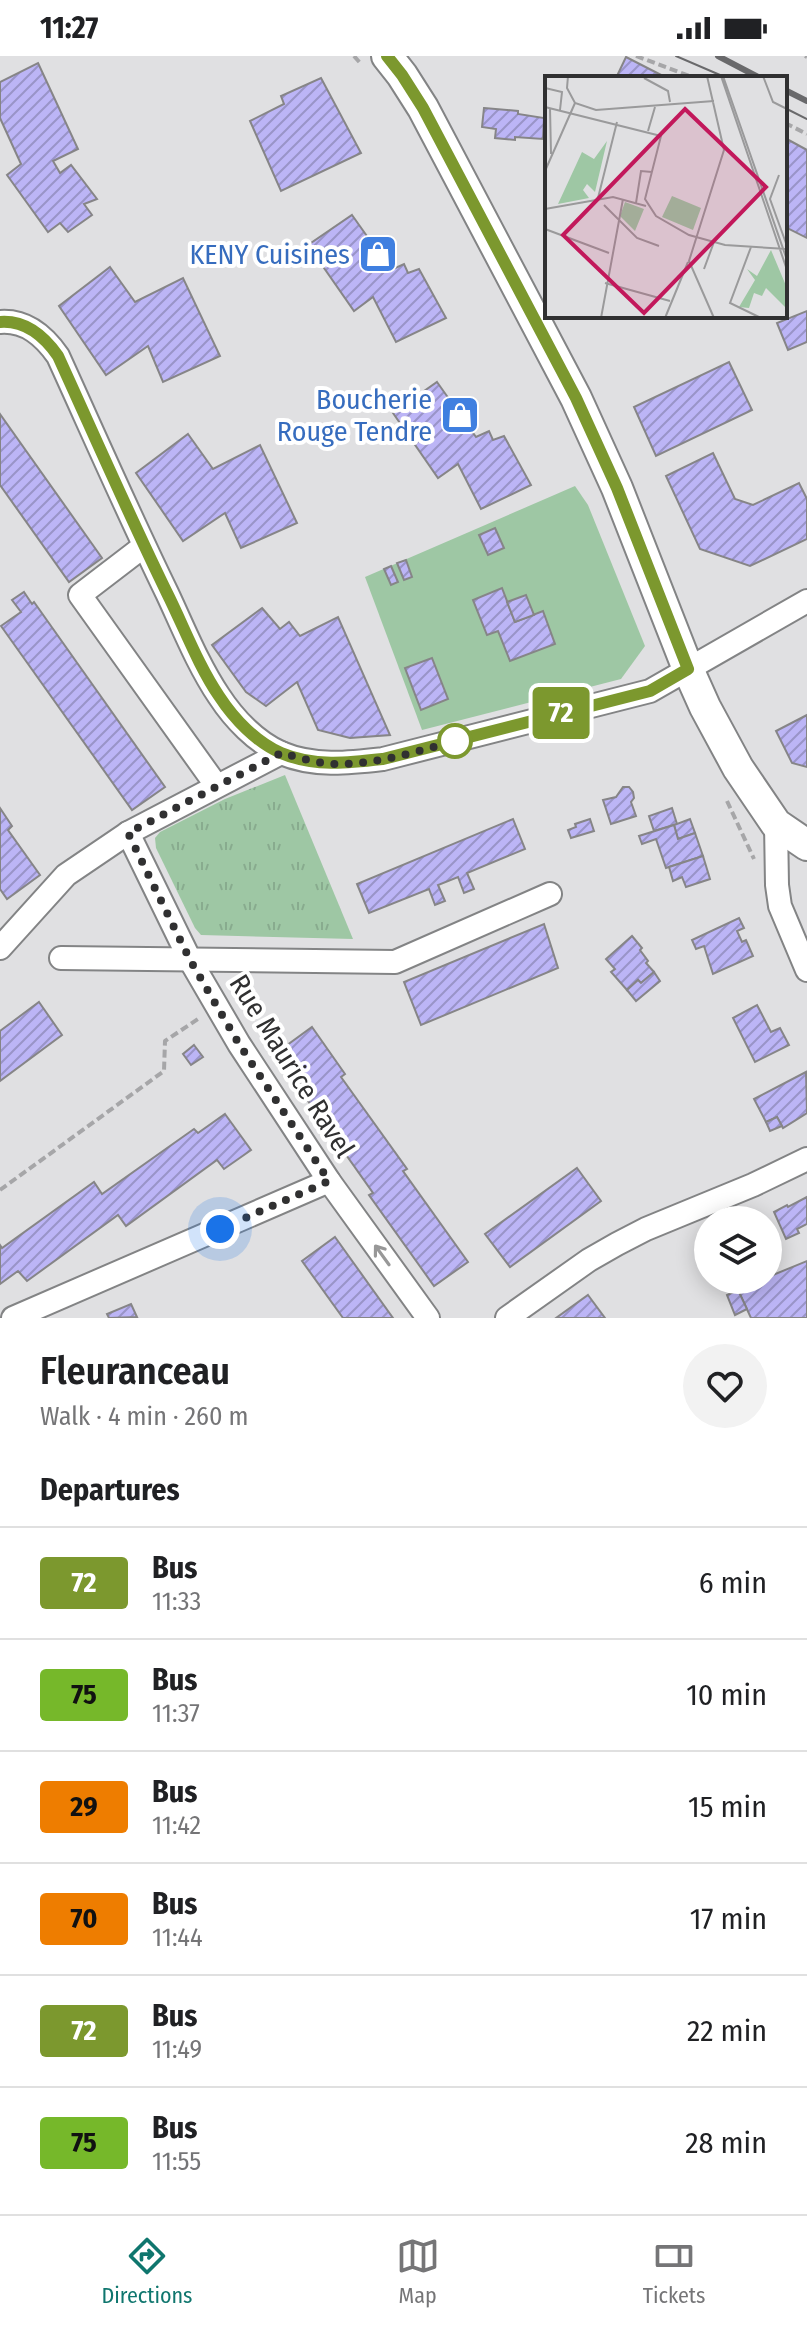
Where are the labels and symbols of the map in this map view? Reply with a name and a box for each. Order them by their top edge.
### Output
inset map [545,76,787,318]
shop icon: KENY Cuisines [357,233,399,275]
place label: KENY Cuisines [190,238,350,271]
place label: Boucherie Rouge Tendre [277,383,432,448]
shop icon: Boucherie Rouge Tendre [439,394,481,436]
line badge: 72 [525,687,597,739]
unlabelled marker [438,724,472,758]
street label: Rue Maurice Ravel [223,969,361,1163]
your location [200,1209,240,1249]
one-way arrow [374,1244,390,1266]

